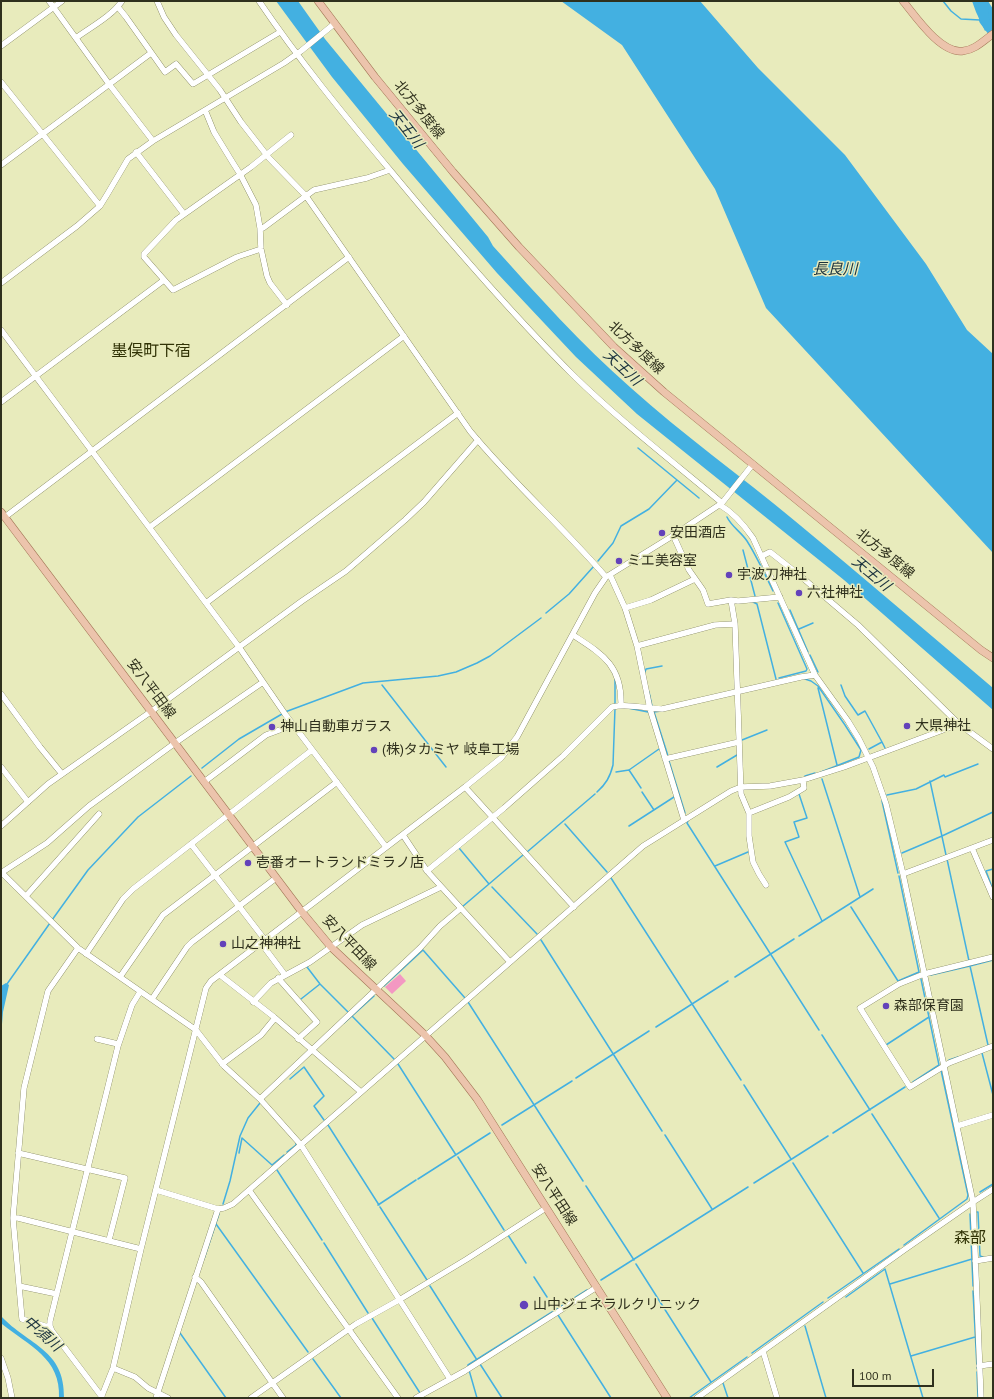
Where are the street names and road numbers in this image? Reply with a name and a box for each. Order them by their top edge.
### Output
street label: 北方多度線 [390,78,448,142]
street label: 北方多度線 [605,318,667,378]
street label: 北方多度線 [853,525,917,583]
street label: 安八平田線 [123,656,179,722]
street label: 安八平田線 [319,912,379,974]
street label: 安八平田線 [528,1161,580,1229]

